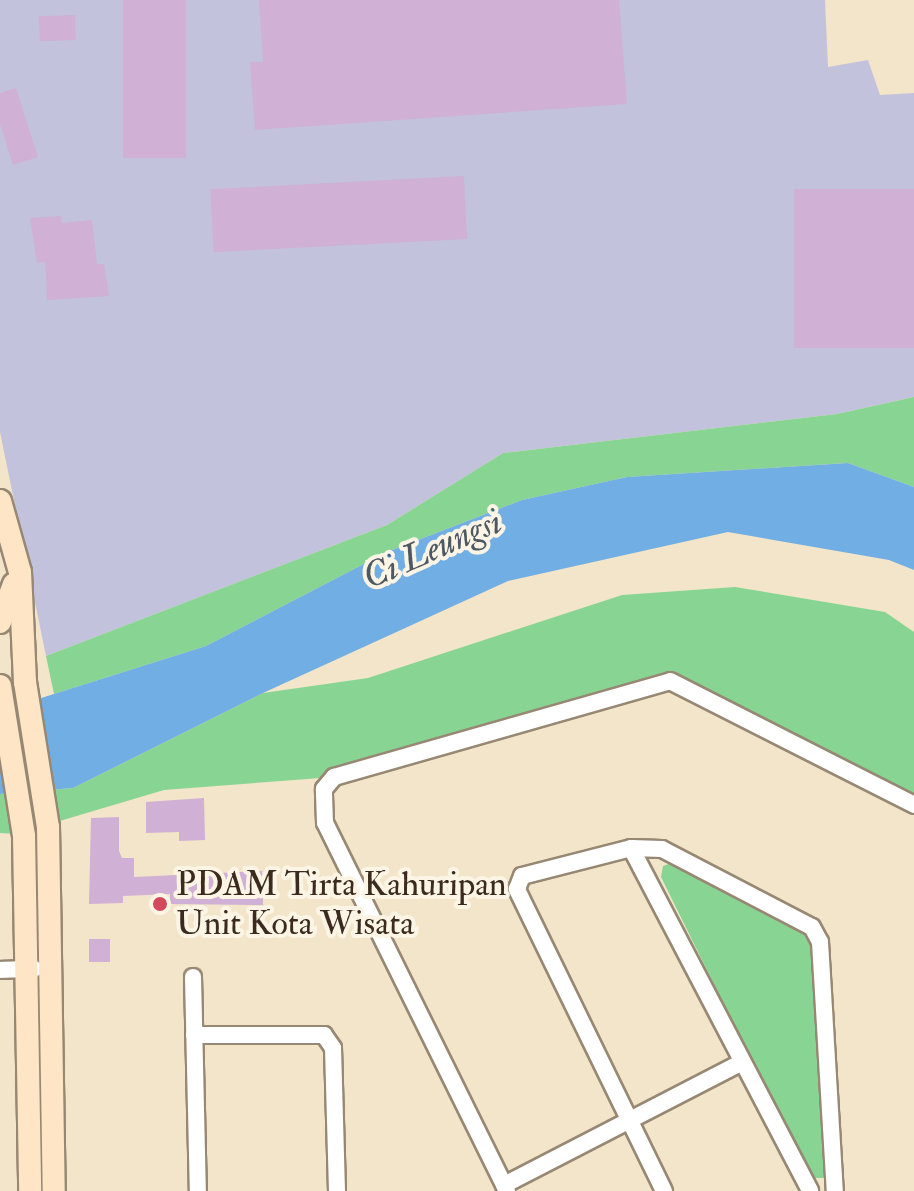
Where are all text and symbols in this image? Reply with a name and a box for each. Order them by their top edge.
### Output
water label: Ci Leungsi [356,499,508,599]
place label: PDAM Tirta Kahuripan Unit Kota Wisata [176,864,507,944]
marker: PDAM Tirta Kahuripan Unit Kota Wisata [151,895,169,913]

